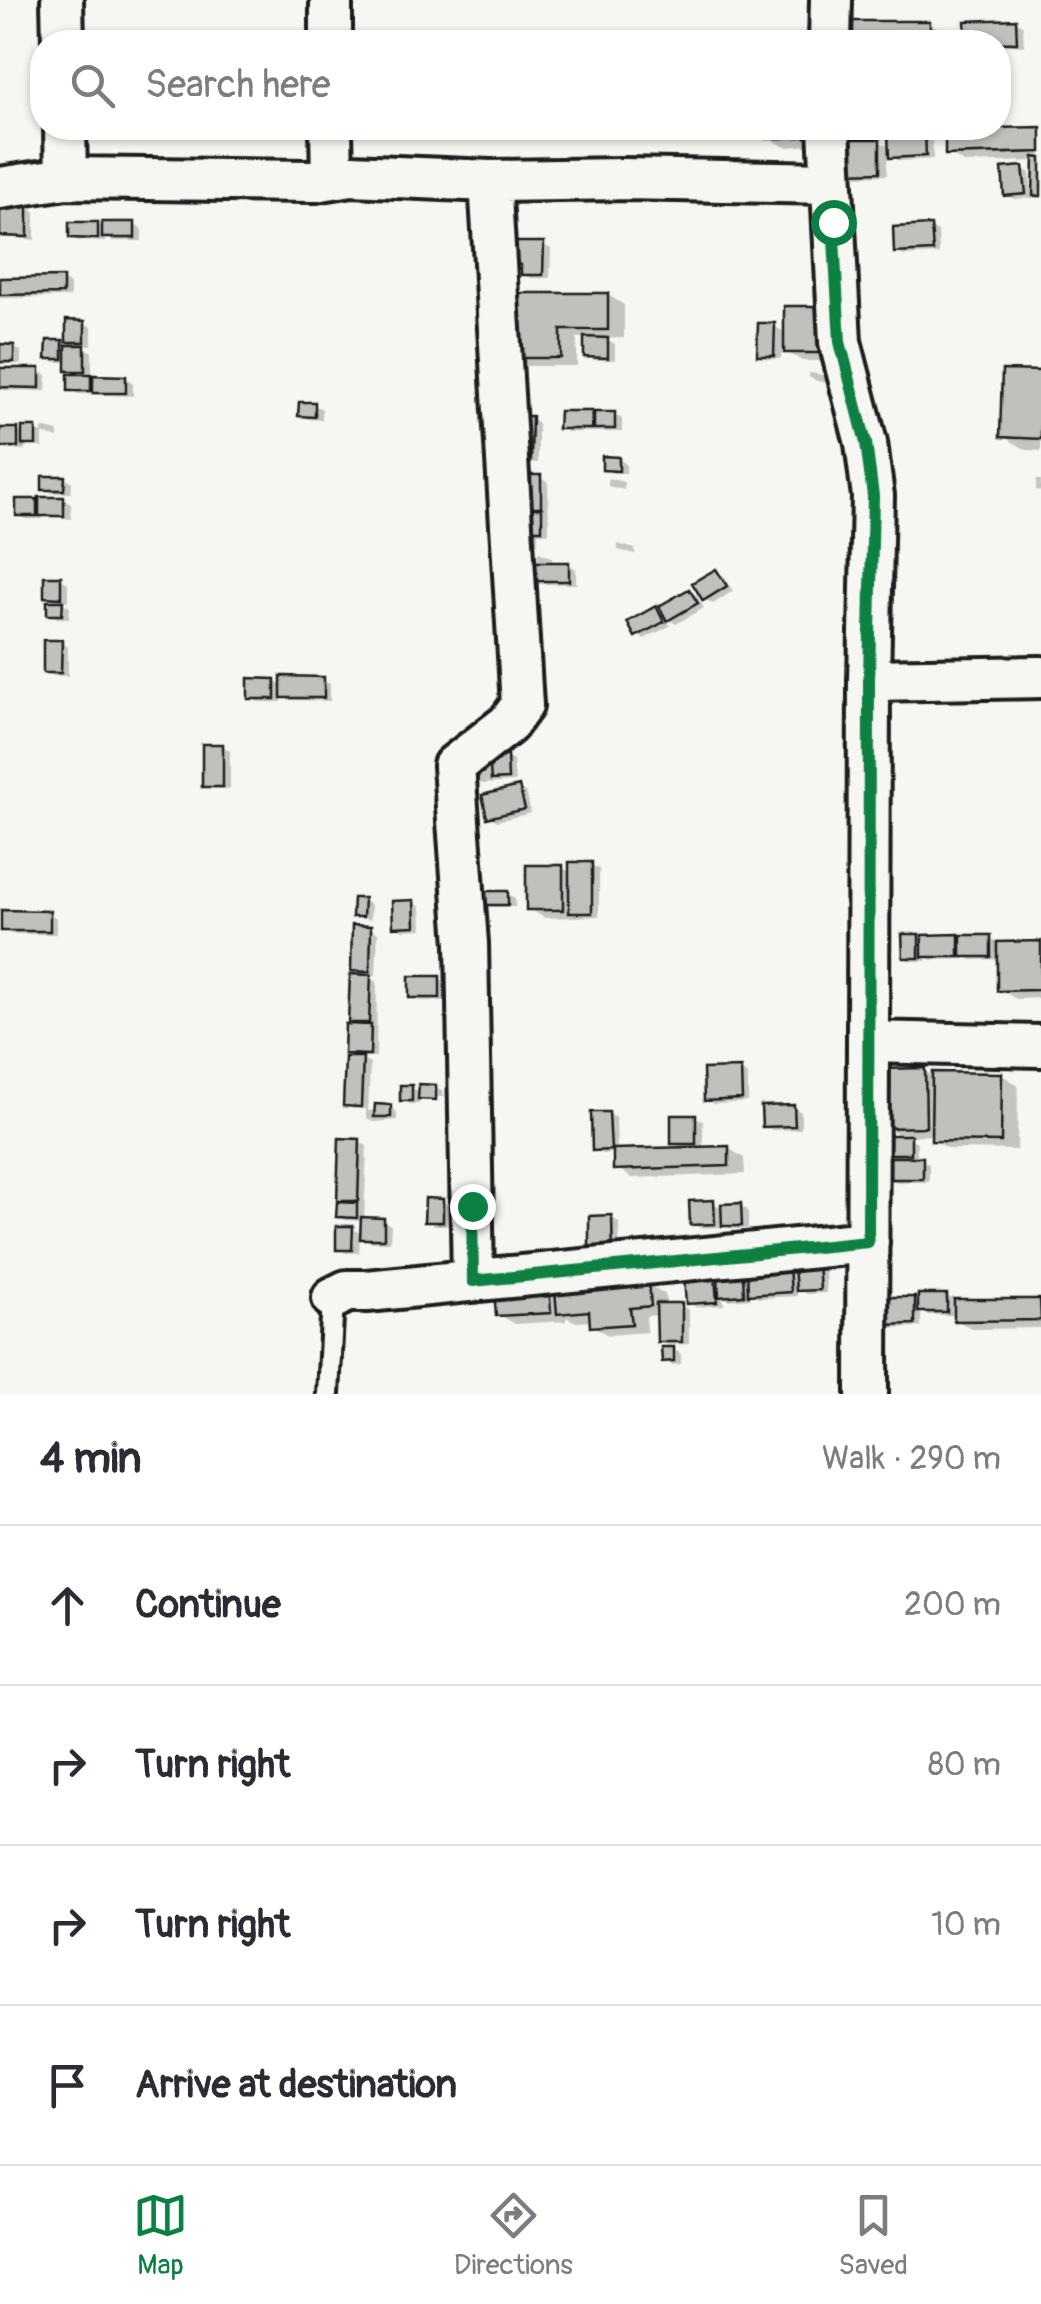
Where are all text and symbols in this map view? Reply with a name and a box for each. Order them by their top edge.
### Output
search box [30,30,1011,140]
icon: search [65,58,120,113]
text: Search here [145,61,331,109]
route start [811,200,857,246]
route end [450,1184,496,1230]
text: 4 min [40,1433,142,1485]
text: Walk · 290 m [822,1439,1001,1479]
icon: ahead [40,1578,95,1633]
text: Continue [135,1581,281,1629]
text: 200 m [904,1585,1001,1625]
icon: right [40,1738,95,1793]
text: Turn right [135,1741,290,1789]
text: 80 m [928,1745,1001,1785]
icon: right [40,1898,95,1953]
text: Turn right [135,1901,290,1949]
text: 10 m [931,1905,1001,1945]
icon: arrive [40,2058,95,2113]
text: Arrive at destination [135,2061,457,2109]
tab: Map [133,2188,188,2283]
tab: Directions [454,2188,573,2283]
tab: Saved [839,2188,908,2283]

